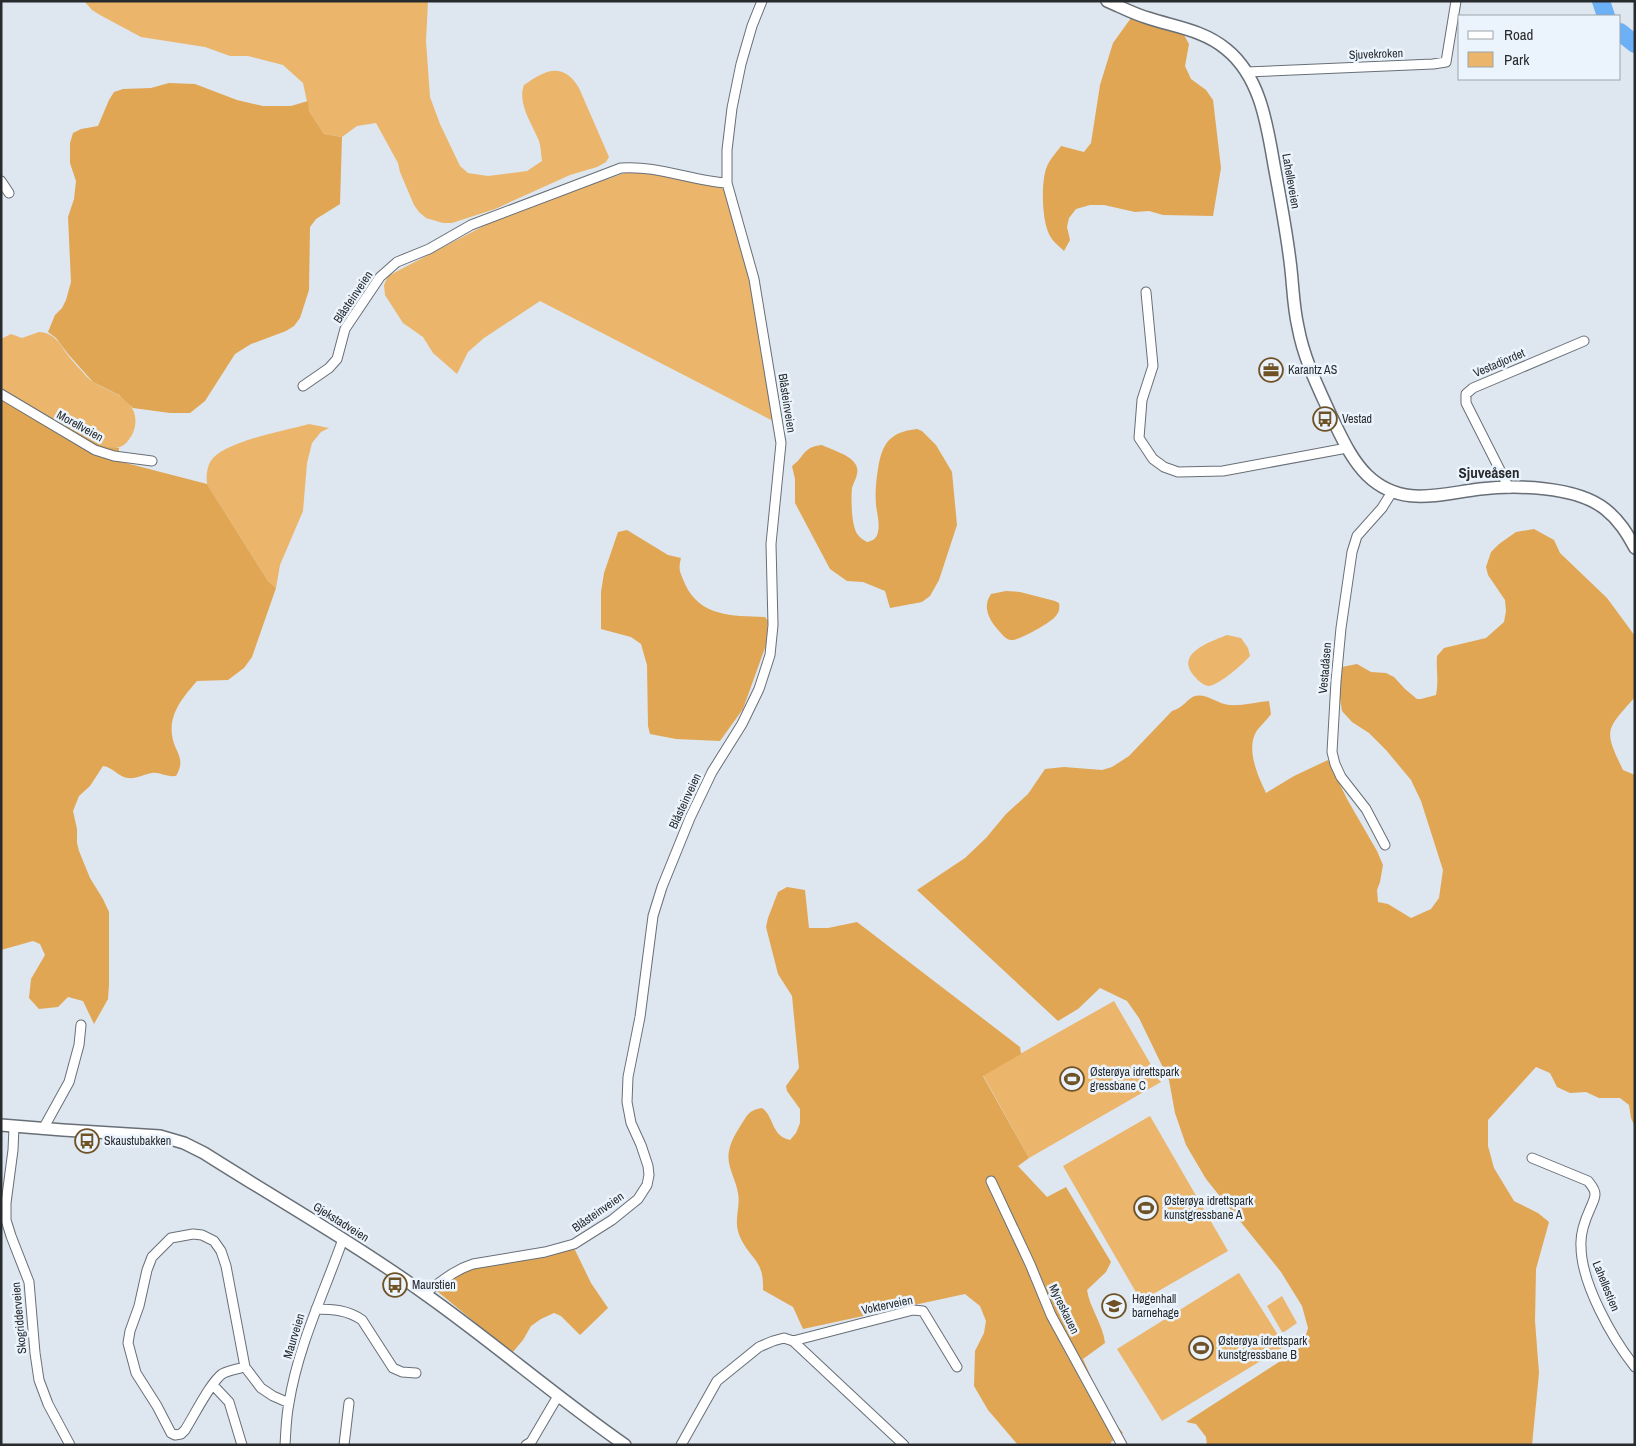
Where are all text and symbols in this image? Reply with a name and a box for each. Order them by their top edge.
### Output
legend [1458,15,1621,80]
text: Road [1504,24,1533,45]
street label: Sjuvekroken [1349,45,1403,63]
text: Park [1504,49,1530,70]
street label: Lahelleveien [1278,152,1304,210]
street label: Blåsteinveien [330,268,376,326]
street label: Vestadjordet [1471,345,1528,381]
office icon: Karantz AS [1258,357,1284,383]
place label: Karantz AS [1288,362,1338,378]
street label: Blåsteinveien [774,372,800,434]
bus stop icon: Vestad [1312,406,1338,432]
street label: Morellveien [54,407,106,445]
place label: Vestad [1342,411,1372,427]
district label: Sjuveåsen [1459,462,1519,483]
street label: Vestadåsen [1315,642,1335,694]
street label: Blåsteinveien [665,771,705,831]
place label: Østerøya idrettspark gressbane C [1090,1064,1179,1094]
sports icon: Østerøya idrettspark gressbane C [1059,1066,1085,1092]
bus stop icon: Skaustubakken [74,1128,100,1154]
place label: Skaustubakken [104,1133,171,1149]
street label: Blåsteinveien [569,1188,627,1236]
place label: Østerøya idrettspark kunstgressbane A [1164,1193,1253,1223]
sports icon: Østerøya idrettspark kunstgressbane A [1133,1195,1159,1221]
street label: Gjekstadveien [310,1199,372,1245]
street label: Lahellestien [1589,1258,1623,1314]
bus stop icon: Maurstien [382,1272,408,1298]
place label: Maurstien [412,1277,456,1293]
street label: Skogridderveien [8,1281,30,1355]
street label: Myreskauen [1045,1281,1083,1337]
place label: Høgenhall barnehage [1132,1291,1179,1321]
street label: Vokterveien [860,1292,914,1318]
school or university icon: Høgenhall barnehage [1101,1293,1127,1319]
street label: Maurveien [280,1311,308,1361]
place label: Østerøya idrettspark kunstgressbane B [1218,1333,1307,1363]
sports icon: Østerøya idrettspark kunstgressbane B [1188,1335,1214,1361]

